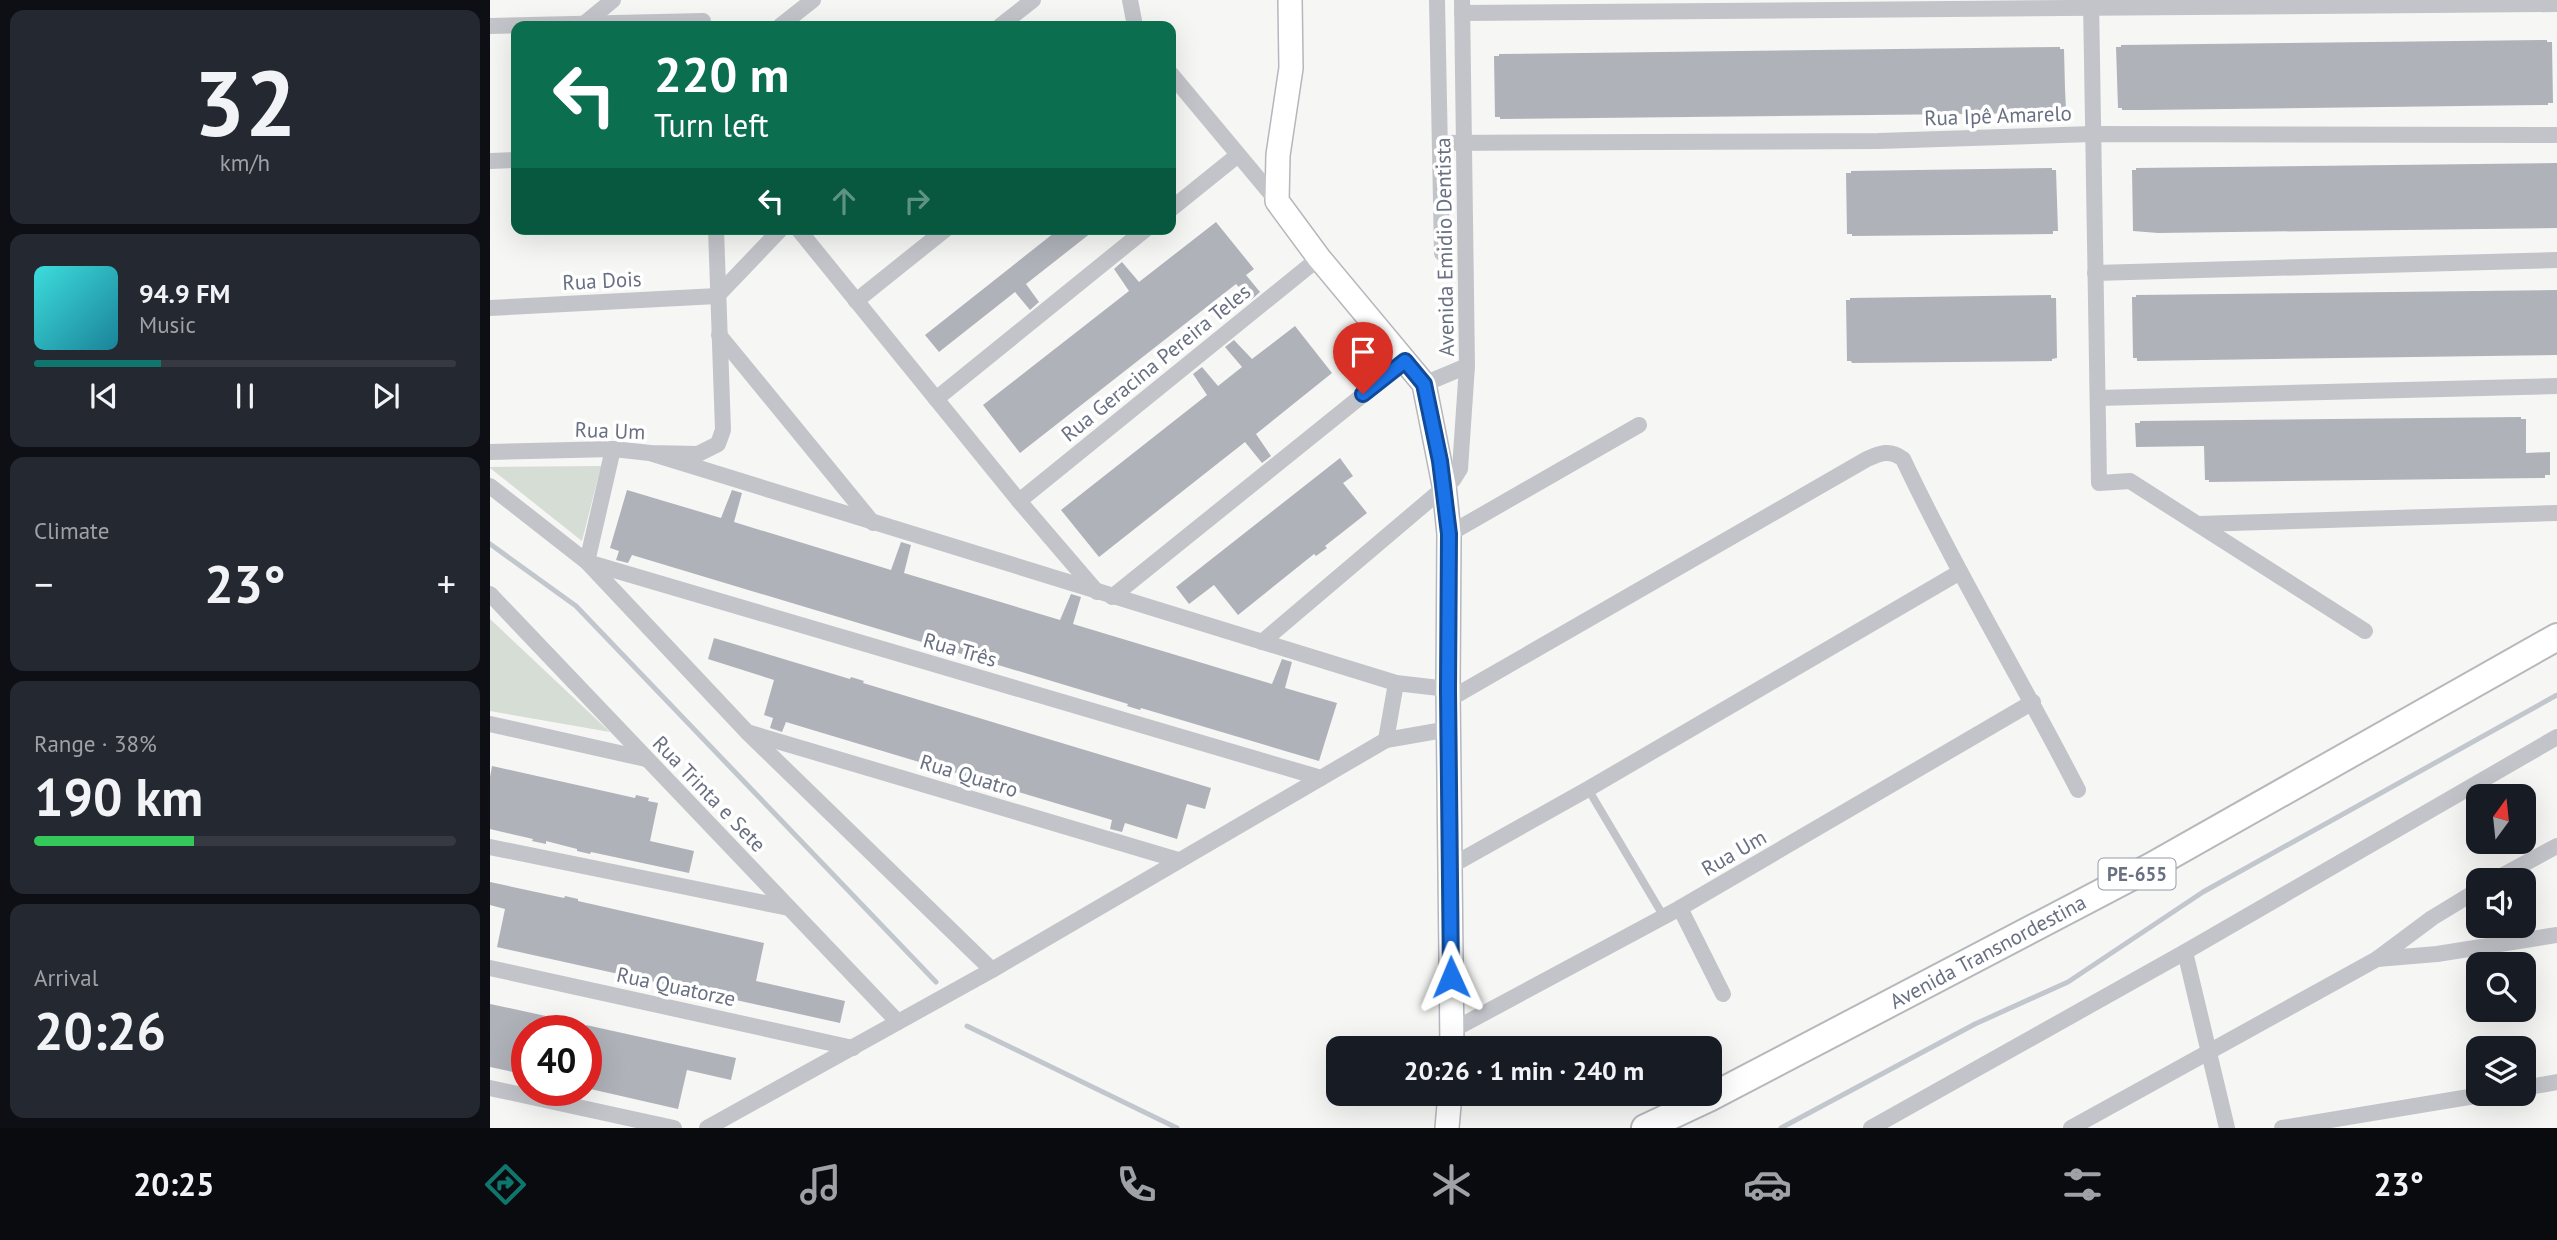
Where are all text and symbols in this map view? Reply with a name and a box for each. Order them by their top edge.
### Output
text: 220 m [654,42,789,106]
text: 32 [193,43,297,161]
icon: left [539,49,630,140]
street label: Rua Ipê Amarelo [1924,99,2072,132]
text: Turn left [654,104,769,146]
street label: Avenida Emidio Dentista [1429,137,1460,357]
text: km/h [220,148,270,177]
icon: left [752,182,790,220]
icon: ahead [825,182,863,220]
icon: right [898,182,936,220]
street label: Rua Dois [562,265,642,296]
text: 94.9 FM [139,277,230,310]
street label: Rua Geracina Pereira Teles [1055,278,1256,447]
text: Music [139,310,196,339]
pin [1333,322,1393,394]
icon: arrive [1344,333,1382,371]
icon: previous [85,377,123,415]
icon: pause [226,377,264,415]
icon: next [367,377,405,415]
street label: Rua Um [574,416,646,445]
text: Climate [34,516,109,545]
text: 23° [204,550,286,617]
text: − [34,559,53,608]
text: + [437,559,456,608]
street label: Rua Três [920,626,1000,673]
text: Range · 38% [34,729,157,758]
street label: Rua Trinta e Sete [647,730,772,858]
street label: Rua Quatro [917,748,1022,803]
text: 190 km [34,763,203,830]
north arrow [2466,784,2536,854]
map controls [2466,784,2536,1106]
street label: Rua Um [1697,823,1771,882]
road number: PE-655 [2098,859,2176,890]
button: sound [2466,868,2536,938]
street label: Avenida Transnordestina [1885,888,2091,1015]
position arrow [1414,940,1488,1014]
button: search [2466,952,2536,1022]
street label: Rua Quatorze [614,961,738,1012]
text: Arrival [34,963,98,992]
text: 20:26 [34,997,166,1064]
speed limit sign: 40 [511,1015,602,1106]
button: layers [2466,1036,2536,1106]
text: 20:26 · 1 min · 240 m [1404,1054,1644,1087]
icon: directions [481,1160,530,1209]
icon: music [796,1160,845,1209]
icon: phone [1112,1160,1161,1209]
icon: climate [1427,1160,1476,1209]
icon: car [1743,1160,1792,1209]
icon: filters [2058,1160,2107,1209]
text: 20:25 [133,1163,214,1205]
text: 23° [2373,1163,2424,1205]

